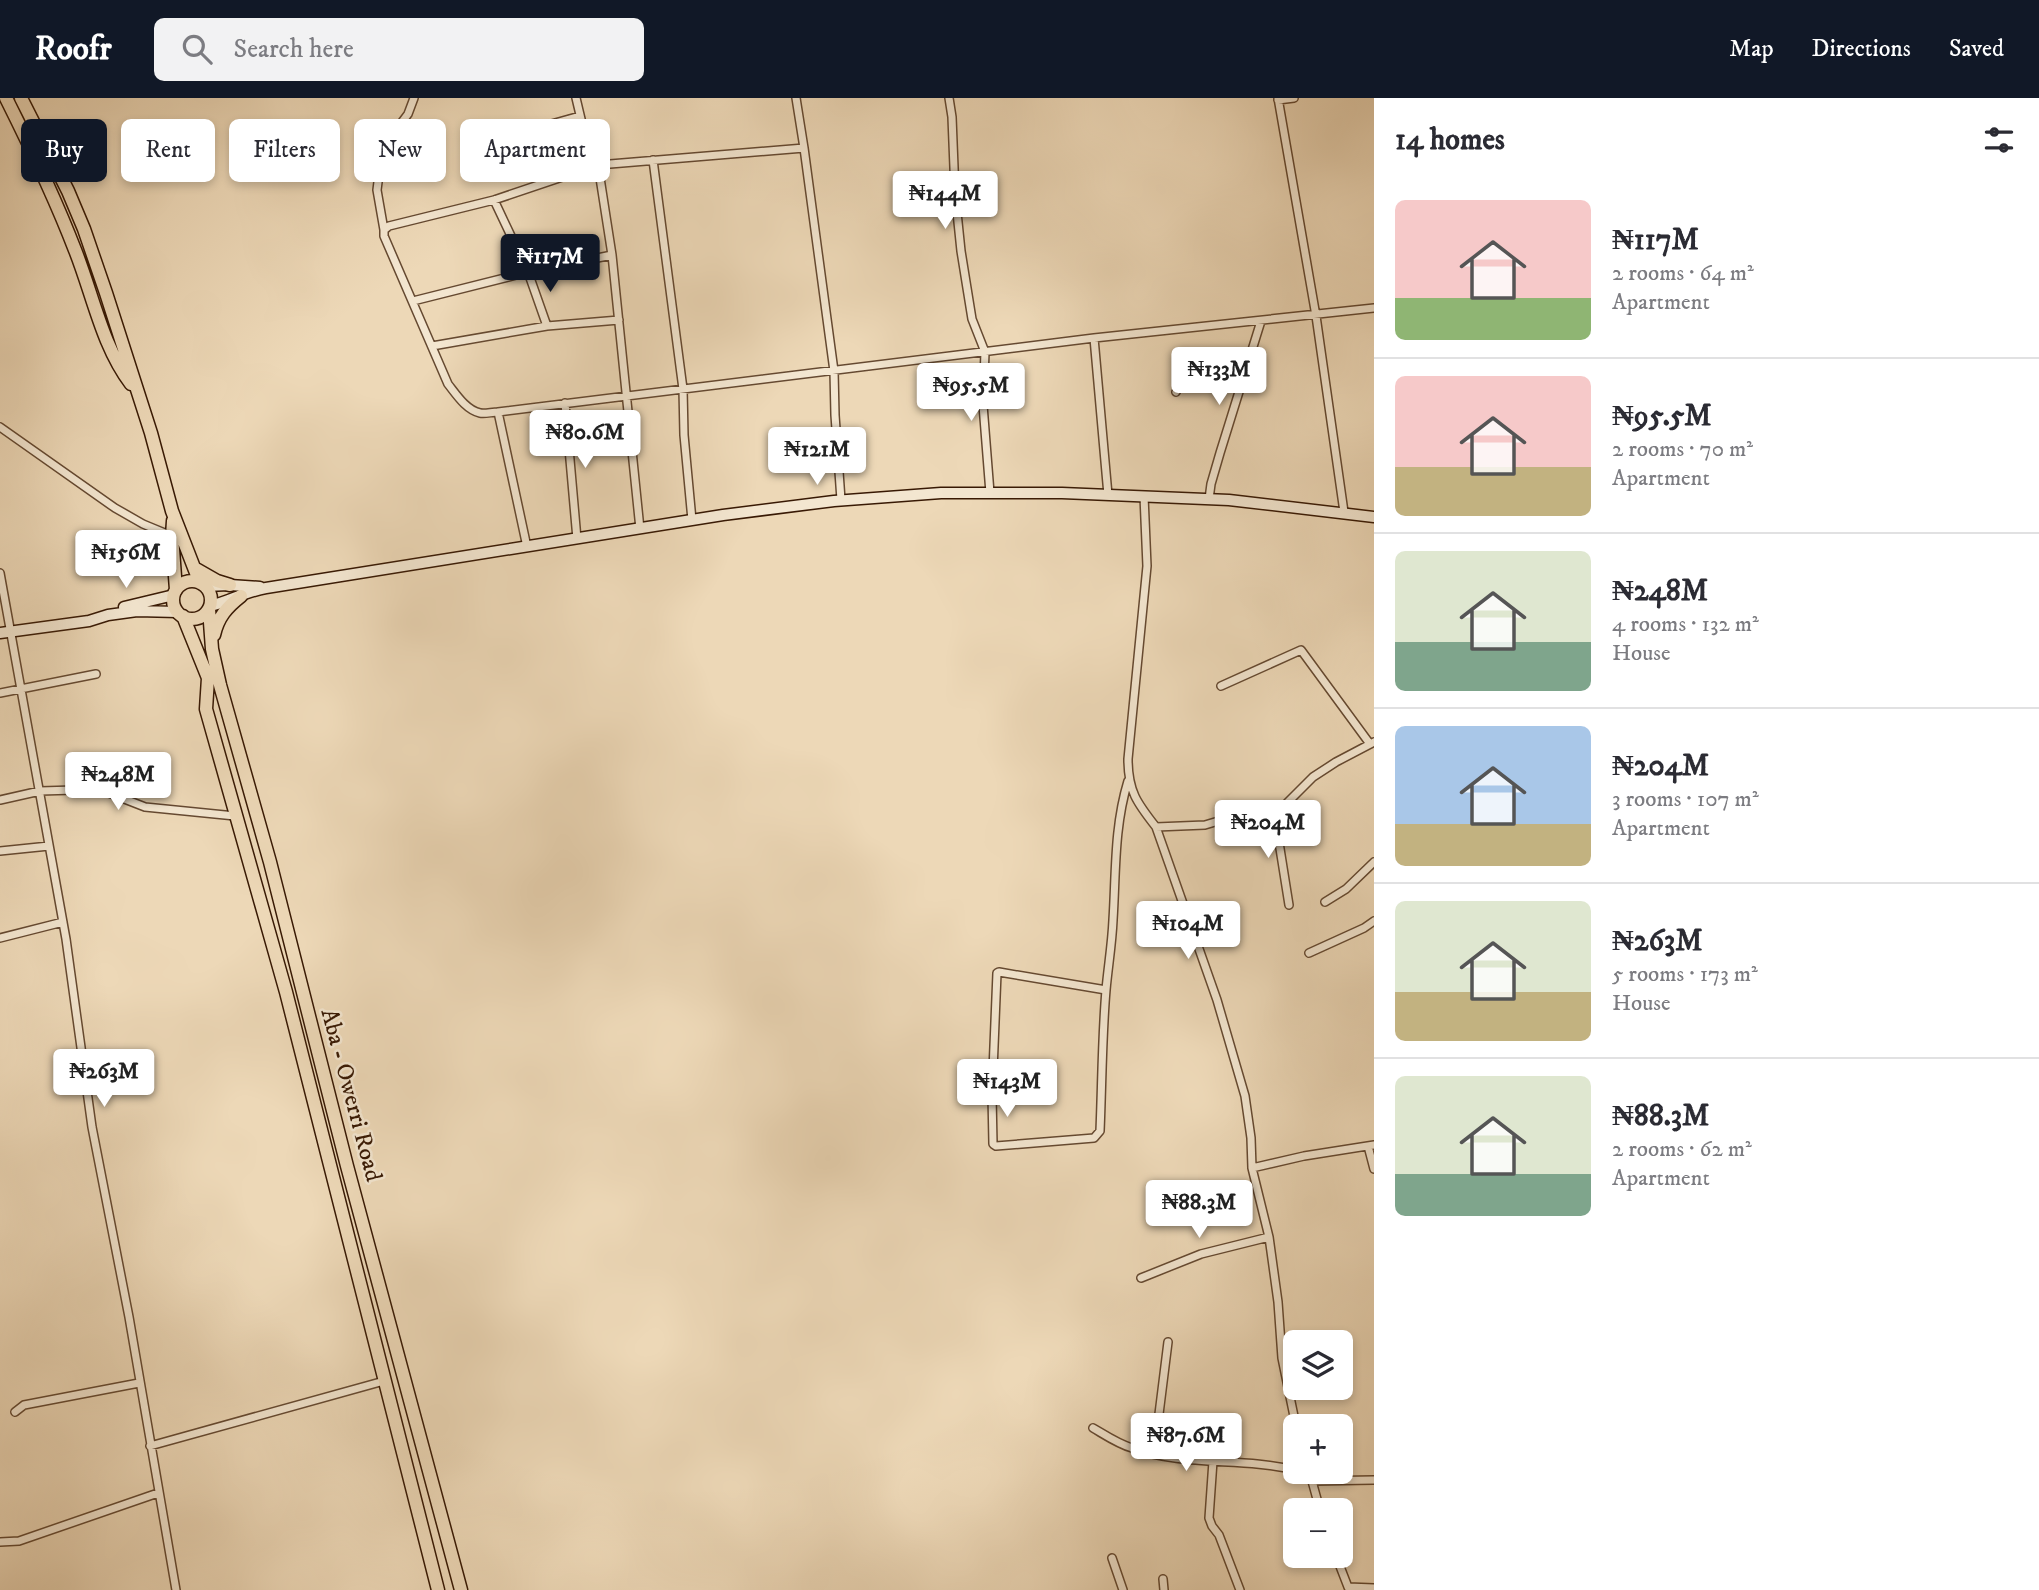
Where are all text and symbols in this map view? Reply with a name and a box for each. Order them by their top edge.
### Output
search box [154,18,644,81]
text: Roofr [35,29,112,70]
icon: search [178,30,216,68]
text: Search here [234,33,354,66]
text: Map [1729,34,1774,64]
text: Directions [1812,34,1911,64]
text: Saved [1949,34,2004,64]
chip: Buy [21,119,107,182]
chip: Rent [121,119,215,182]
chip: Filters [229,119,340,182]
chip: New [354,119,446,182]
chip: Apartment [460,119,610,182]
icon: filters [1980,121,2018,159]
text: 14 homes [1395,122,1505,159]
pin: ₦144M [896,172,994,231]
text: ₦144M [909,179,981,208]
text: ₦117M [1612,222,1699,259]
icon: home [1451,228,1535,312]
pin: ₦117M [501,234,599,294]
text: ₦117M [517,242,583,271]
text: 2 rooms · 64 m² [1612,259,1754,288]
text: Apartment [1612,288,1710,317]
pin: ₦133M [1170,348,1268,407]
text: ₦133M [1187,355,1251,384]
pin: ₦95.5M [914,364,1028,423]
text: ₦95.5M [933,371,1009,400]
text: ₦95.5M [1612,398,1712,435]
icon: home [1451,404,1535,488]
pin: ₦80.6M [528,410,642,470]
text: ₦80.6M [546,418,624,447]
pin: ₦121M [768,428,866,487]
text: ₦121M [784,435,850,464]
text: 2 rooms · 70 m² [1612,435,1753,464]
text: Apartment [1612,464,1710,493]
pin: ₦156M [77,531,175,590]
text: ₦156M [91,538,161,567]
text: ₦248M [1612,573,1708,610]
icon: home [1451,579,1535,663]
text: 4 rooms · 132 m² [1612,610,1759,639]
text: House [1612,639,1670,668]
text: ₦204M [1612,748,1709,785]
pin: ₦248M [69,752,167,812]
icon: home [1451,754,1535,838]
text: ₦248M [81,760,155,789]
text: 3 rooms · 107 m² [1612,785,1759,814]
pin: ₦204M [1219,800,1317,860]
text: ₦204M [1231,808,1305,837]
text: Apartment [1612,814,1710,843]
pin: ₦104M [1139,902,1237,961]
text: ₦104M [1152,909,1224,938]
text: ₦263M [1612,923,1703,960]
icon: home [1451,929,1535,1013]
text: 5 rooms · 173 m² [1612,960,1758,989]
text: House [1612,989,1670,1018]
street label: Aba - Owerri Road [313,1005,389,1185]
pin: ₦263M [55,1049,153,1109]
text: ₦263M [69,1057,139,1086]
pin: ₦143M [958,1060,1056,1119]
text: ₦143M [973,1067,1041,1096]
text: ₦88.3M [1612,1098,1709,1135]
icon: home [1451,1104,1535,1188]
text: 2 rooms · 62 m² [1612,1135,1752,1164]
text: Apartment [1612,1164,1710,1193]
pin: ₦88.3M [1142,1180,1256,1240]
text: ₦88.3M [1162,1188,1236,1217]
map controls [1283,1330,1353,1568]
button: layers [1283,1330,1353,1400]
pin: ₦87.6M [1129,1414,1243,1473]
button: + [1283,1414,1353,1484]
text: ₦87.6M [1147,1421,1225,1450]
button: − [1283,1498,1353,1568]

